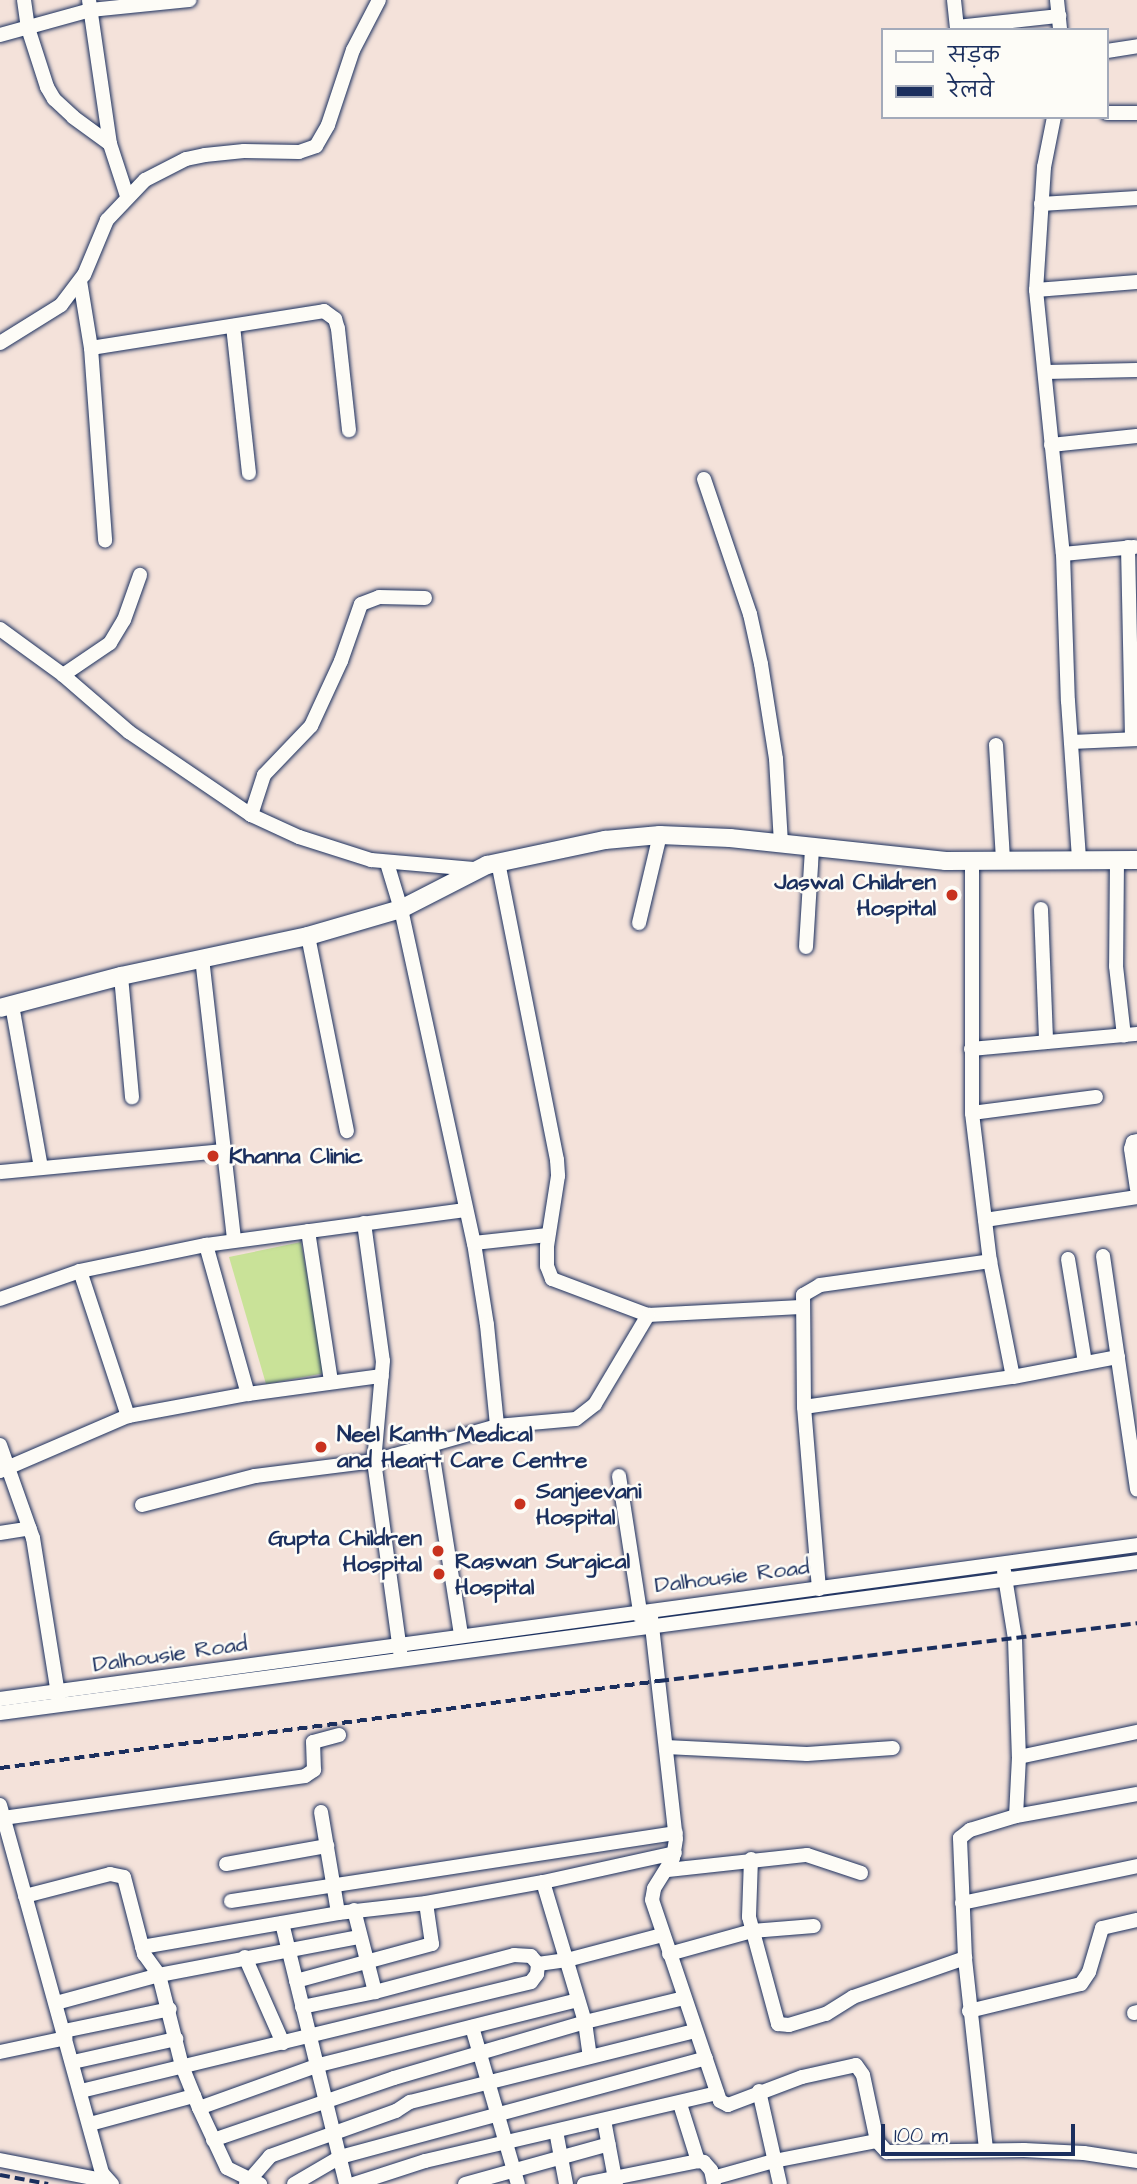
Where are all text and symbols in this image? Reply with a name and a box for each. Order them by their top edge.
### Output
legend [881,28,1109,119]
text: सड़क [948,41,1000,70]
text: रेलवे [948,76,994,105]
place label: Jaswal Children Hospital [774,868,936,922]
marker: Jaswal Children Hospital [942,885,962,905]
place label: Khanna Clinic [229,1142,363,1170]
marker: Khanna Clinic [203,1146,223,1166]
place label: Neel Kanth Medical and Heart Care Centre [337,1420,587,1474]
marker: Neel Kanth Medical and Heart Care Centre [311,1437,331,1457]
place label: Sanjeevani Hospital [536,1477,642,1531]
marker: Sanjeevani Hospital [510,1494,530,1514]
place label: Gupta Children Hospital [268,1524,422,1578]
marker: Gupta Children Hospital [428,1541,448,1561]
place label: Raswan Surgical Hospital [455,1547,630,1601]
street label: Dalhousie Road [653,1553,811,1599]
marker: Raswan Surgical Hospital [429,1564,449,1584]
street label: Dalhousie Road [91,1629,249,1679]
scale bar [885,2110,1079,2154]
text: 100 m [894,2121,948,2150]

